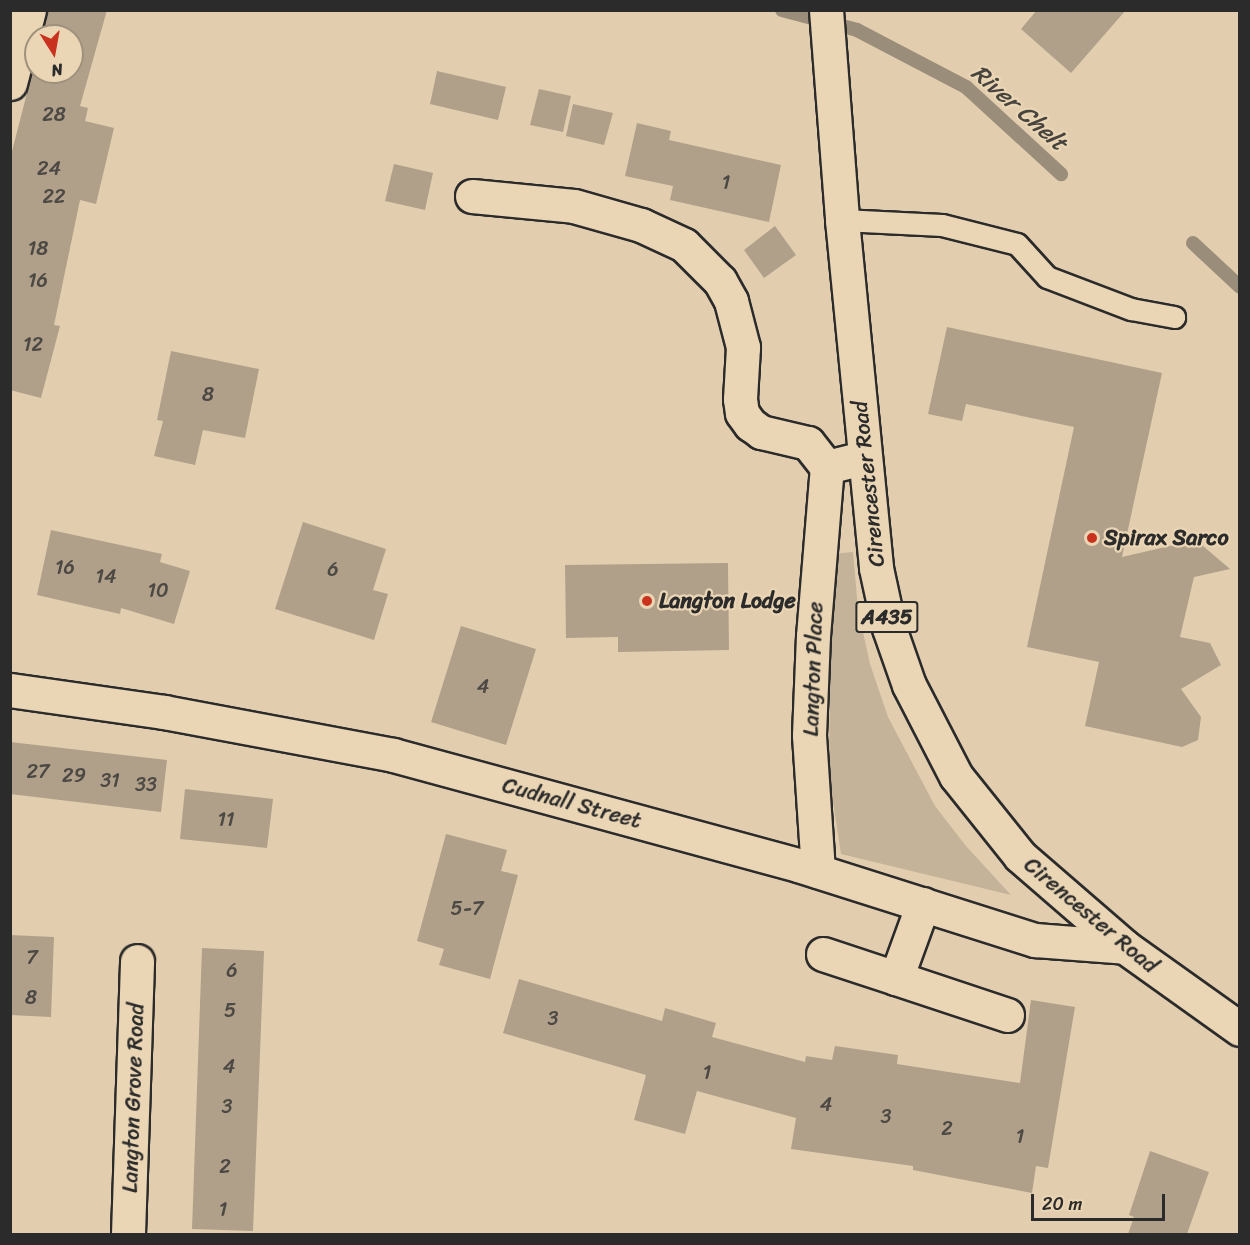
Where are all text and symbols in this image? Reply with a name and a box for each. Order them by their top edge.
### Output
north arrow [24,24,84,84]
text: N [49,55,65,85]
water label: River Chelt [965,59,1073,157]
house number: 28 [42,102,66,126]
house number: 24 [37,156,61,180]
house number: 1 [722,170,730,194]
house number: 22 [42,184,66,208]
house number: 18 [28,236,48,260]
house number: 16 [28,268,48,292]
house number: 12 [23,332,43,356]
house number: 8 [202,382,214,406]
street label: Cirencester Road [846,400,890,568]
place label: Spirax Sarco [1104,525,1229,551]
marker: Spirax Sarco [1085,531,1099,545]
house number: 16 [55,555,75,579]
house number: 6 [327,557,339,581]
house number: 14 [95,564,117,588]
house number: 10 [147,578,169,602]
place label: Langton Lodge [659,588,796,614]
marker: Langton Lodge [640,594,654,608]
road number: A435 [854,599,920,635]
street label: Langton Place [797,601,829,737]
house number: 4 [477,674,489,698]
house number: 27 [27,759,49,783]
house number: 29 [62,763,86,787]
house number: 31 [100,768,120,792]
house number: 33 [135,772,157,796]
street label: Cudnall Street [500,772,644,834]
house number: 11 [217,807,235,831]
street label: Cirencester Road [1019,851,1163,979]
house number: 5-7 [451,896,483,920]
house number: 7 [26,945,38,969]
house number: 6 [226,958,238,982]
house number: 8 [25,985,37,1009]
house number: 5 [224,998,236,1022]
street label: Langton Grove Road [116,1003,150,1193]
house number: 3 [548,1006,558,1030]
house number: 4 [223,1054,235,1078]
house number: 1 [703,1060,711,1084]
house number: 4 [820,1092,832,1116]
house number: 3 [222,1094,232,1118]
house number: 3 [881,1104,891,1128]
house number: 2 [941,1116,953,1140]
house number: 1 [1016,1124,1024,1148]
house number: 2 [219,1154,231,1178]
scale bar [1034,1182,1168,1220]
text: 20 m [1042,1188,1082,1220]
house number: 1 [219,1197,227,1221]

